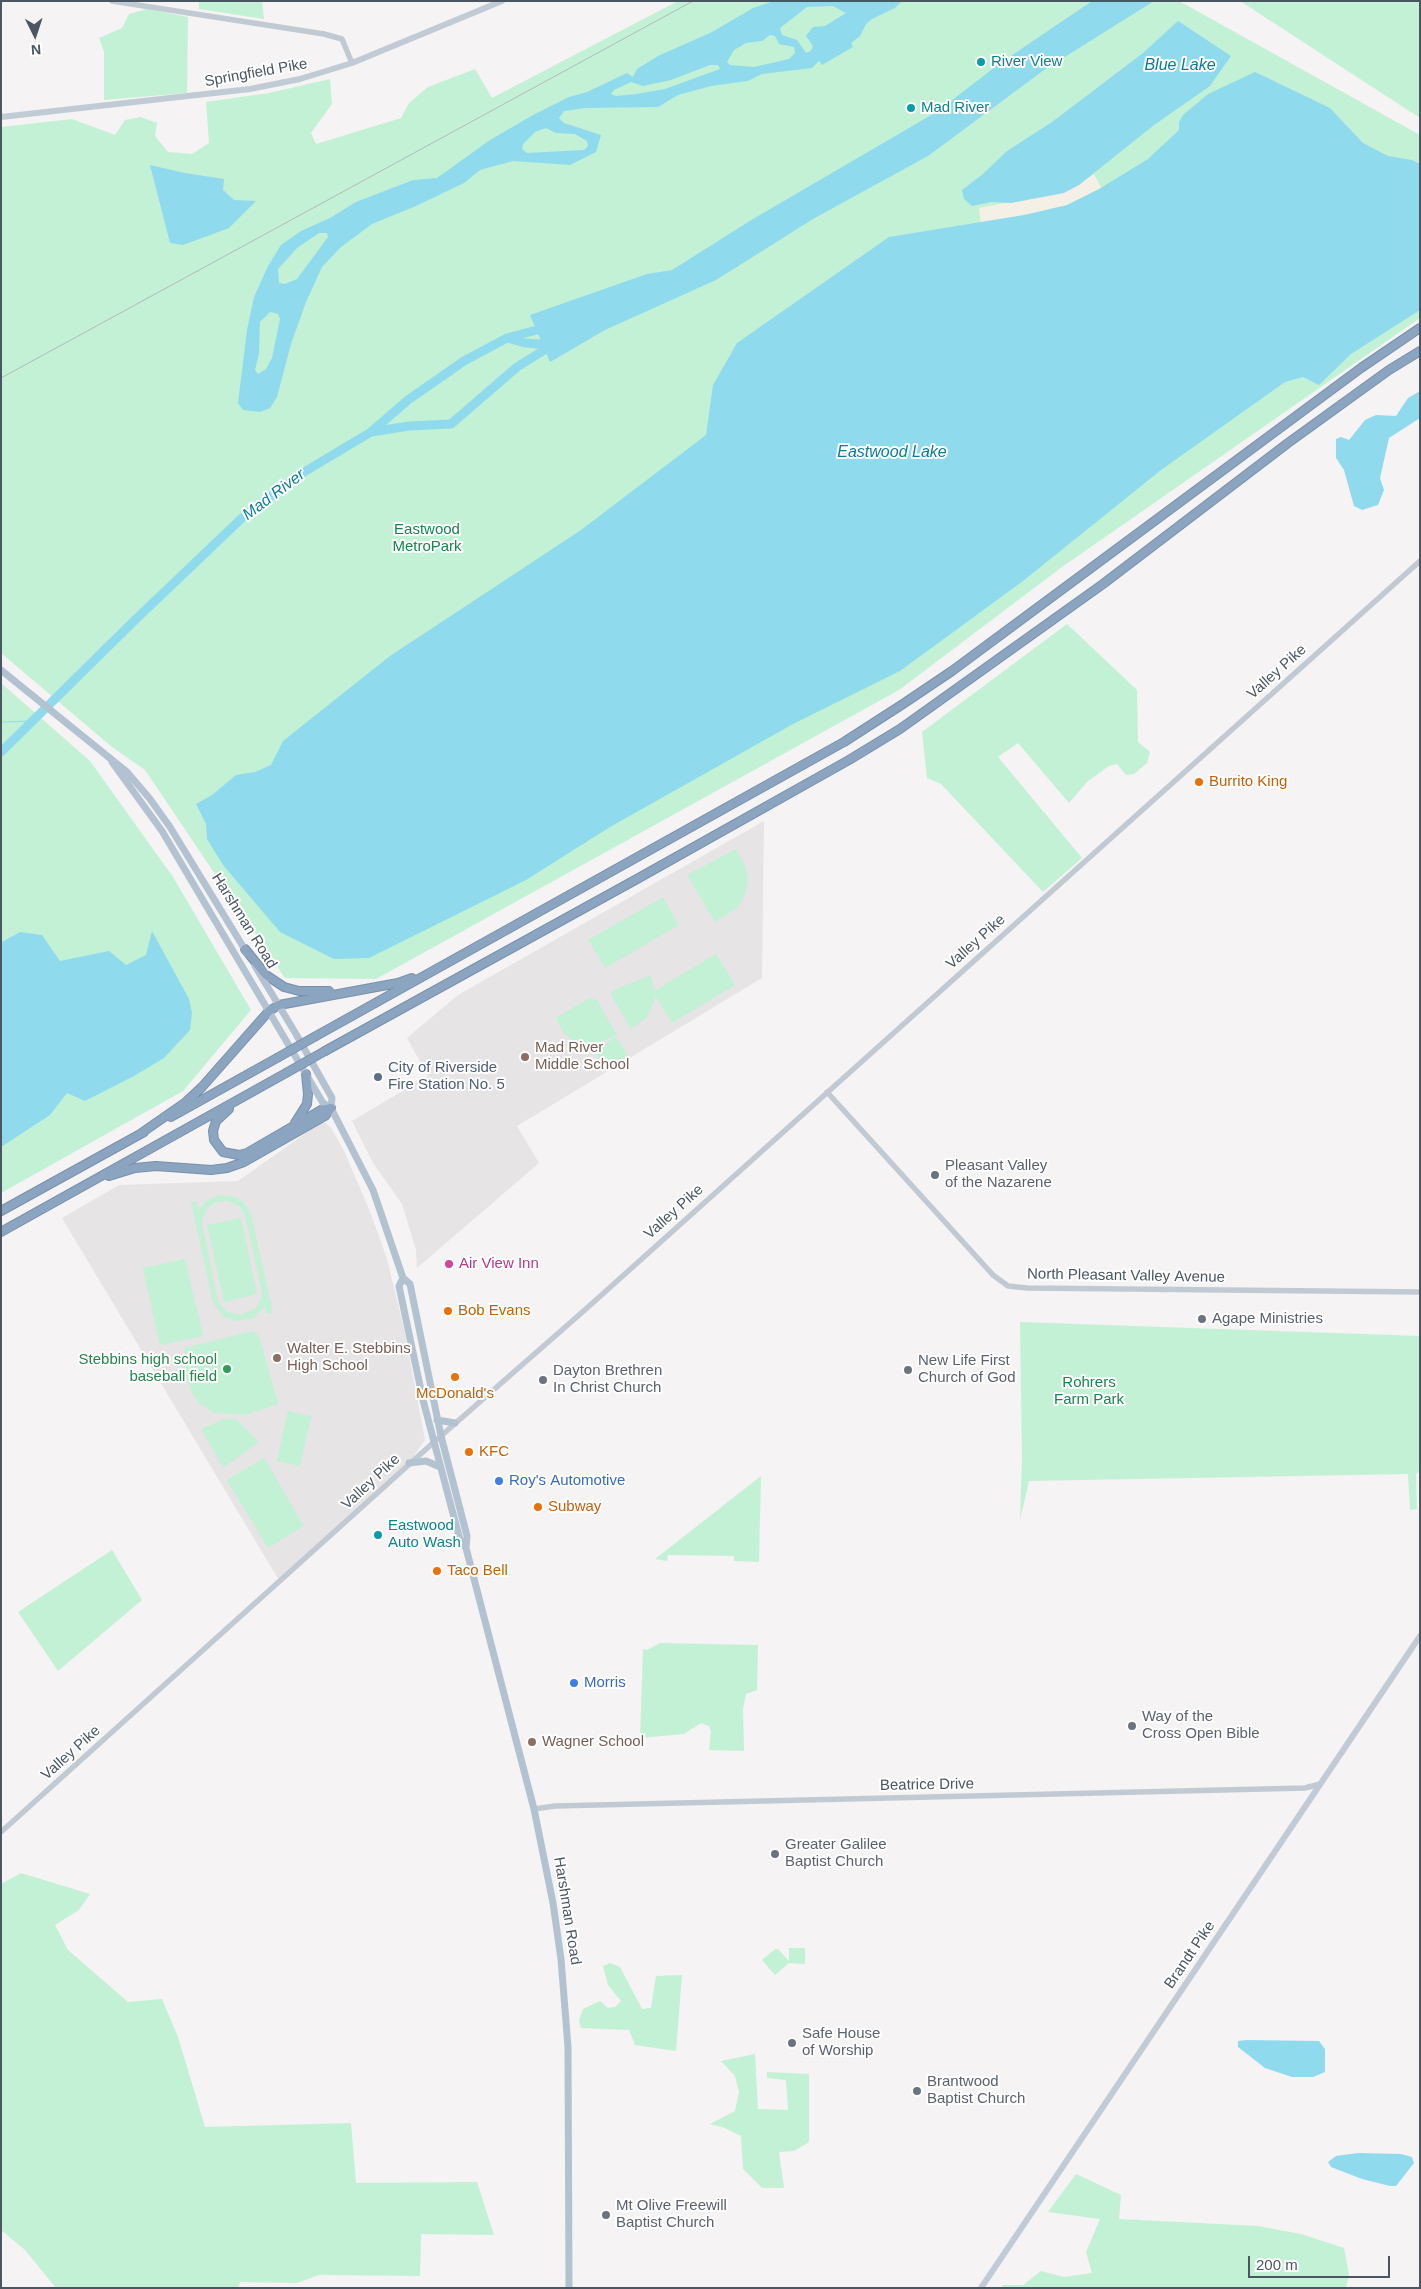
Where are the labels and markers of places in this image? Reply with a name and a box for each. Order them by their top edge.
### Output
place label: River View [991,53,1062,71]
marker: River View [975,56,987,68]
place label: Mad River [921,99,989,117]
marker: Mad River [905,102,917,114]
place label: Burrito King [1209,773,1287,791]
marker: Burrito King [1193,776,1205,788]
place label: Mad River Middle School [535,1039,629,1074]
marker: Mad River Middle School [519,1051,531,1063]
place label: City of Riverside Fire Station No. 5 [388,1059,505,1094]
marker: City of Riverside Fire Station No. 5 [372,1071,384,1083]
place label: Pleasant Valley of the Nazarene [945,1157,1052,1192]
marker: Pleasant Valley of the Nazarene [929,1169,941,1181]
place label: Air View Inn [459,1255,539,1273]
marker: Air View Inn [443,1258,455,1270]
place label: Bob Evans [458,1302,531,1320]
marker: Bob Evans [442,1305,454,1317]
place label: Agape Ministries [1212,1310,1323,1328]
marker: Agape Ministries [1196,1313,1208,1325]
place label: Walter E. Stebbins High School [287,1340,411,1375]
place label: Stebbins high school baseball field [79,1351,217,1386]
marker: Walter E. Stebbins High School [271,1352,283,1364]
place label: New Life First Church of God [918,1352,1016,1387]
place label: Dayton Brethren In Christ Church [553,1362,662,1397]
marker: Stebbins high school baseball field [221,1363,233,1375]
marker: New Life First Church of God [902,1364,914,1376]
marker: McDonald's [449,1371,461,1383]
marker: Dayton Brethren In Christ Church [537,1374,549,1386]
place label: McDonald's [416,1385,494,1403]
place label: KFC [479,1443,509,1461]
marker: KFC [463,1446,475,1458]
place label: Roy's Automotive [509,1472,625,1490]
marker: Roy's Automotive [493,1475,505,1487]
place label: Subway [548,1498,601,1516]
marker: Subway [532,1501,544,1513]
place label: Eastwood Auto Wash [388,1517,461,1552]
marker: Eastwood Auto Wash [372,1529,384,1541]
place label: Taco Bell [447,1562,508,1580]
marker: Taco Bell [431,1565,443,1577]
place label: Morris [584,1674,626,1692]
marker: Morris [568,1677,580,1689]
place label: Way of the Cross Open Bible [1142,1708,1260,1743]
marker: Way of the Cross Open Bible [1126,1720,1138,1732]
place label: Wagner School [542,1733,644,1751]
marker: Wagner School [526,1736,538,1748]
place label: Greater Galilee Baptist Church [785,1836,887,1871]
marker: Greater Galilee Baptist Church [769,1848,781,1860]
place label: Safe House of Worship [802,2025,880,2060]
marker: Safe House of Worship [786,2037,798,2049]
place label: Brantwood Baptist Church [927,2073,1025,2108]
marker: Brantwood Baptist Church [911,2085,923,2097]
place label: Mt Olive Freewill Baptist Church [616,2197,727,2232]
marker: Mt Olive Freewill Baptist Church [600,2209,612,2221]

